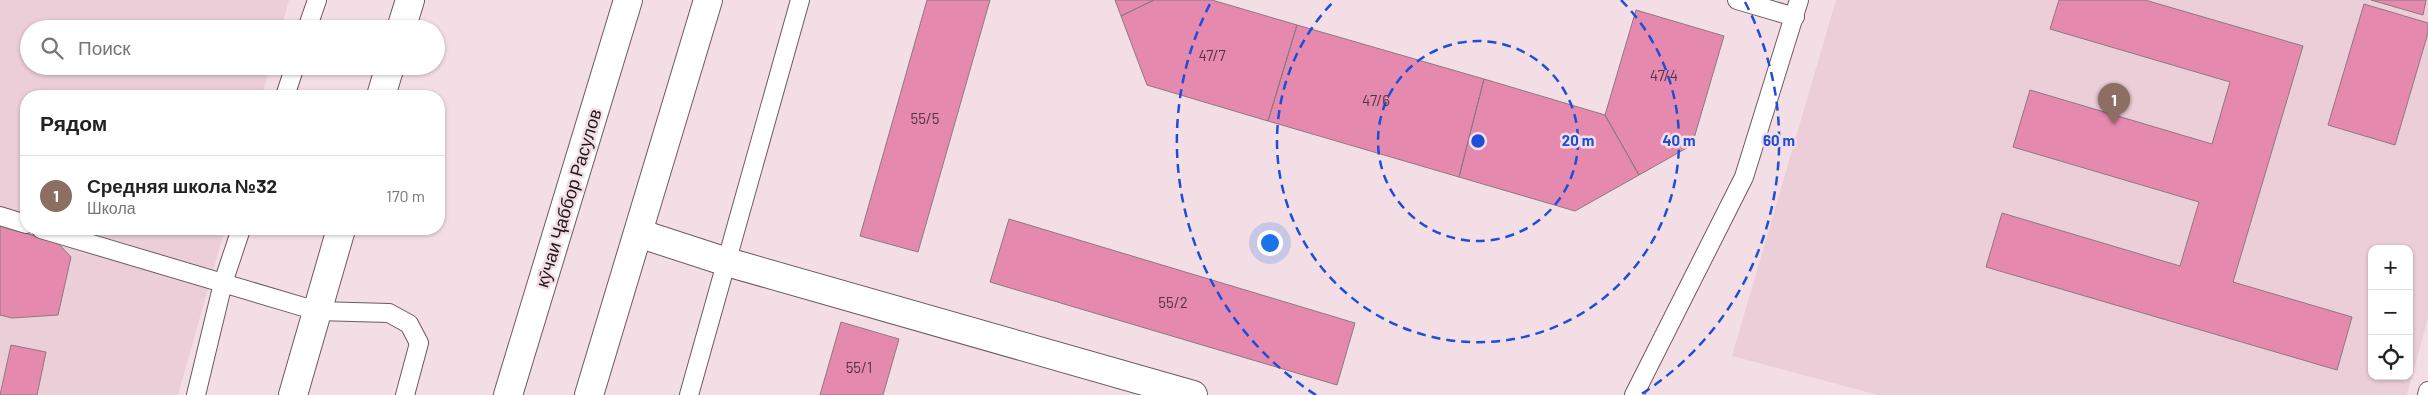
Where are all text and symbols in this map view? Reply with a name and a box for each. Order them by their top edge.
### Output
search box [20,20,445,75]
icon: search [38,34,66,62]
text: Поиск [78,36,131,59]
house number: 47/7 [1198,46,1226,64]
house number: 47/4 [1650,66,1678,84]
pin: 1 [2098,83,2130,124]
house number: 47/6 [1362,91,1390,109]
street label: кӯчаи Ҷаббор Расулов [530,106,606,290]
house number: 55/5 [910,109,940,127]
text: Рядом [40,110,107,135]
text: 20 m [1562,131,1594,149]
text: 40 m [1662,131,1696,149]
text: 60 m [1763,131,1795,149]
centre of rings [1469,132,1487,150]
text: Средняя школа №32 [87,174,277,197]
text: 1 [53,186,59,205]
text: 170 m [386,186,425,205]
text: Школа [87,198,136,217]
your location [1257,230,1283,256]
map controls [2368,245,2413,380]
button: + [2368,245,2413,290]
button: − [2368,290,2413,335]
house number: 55/2 [1158,293,1188,311]
button: locate [2368,335,2413,380]
house number: 55/1 [846,358,872,376]

